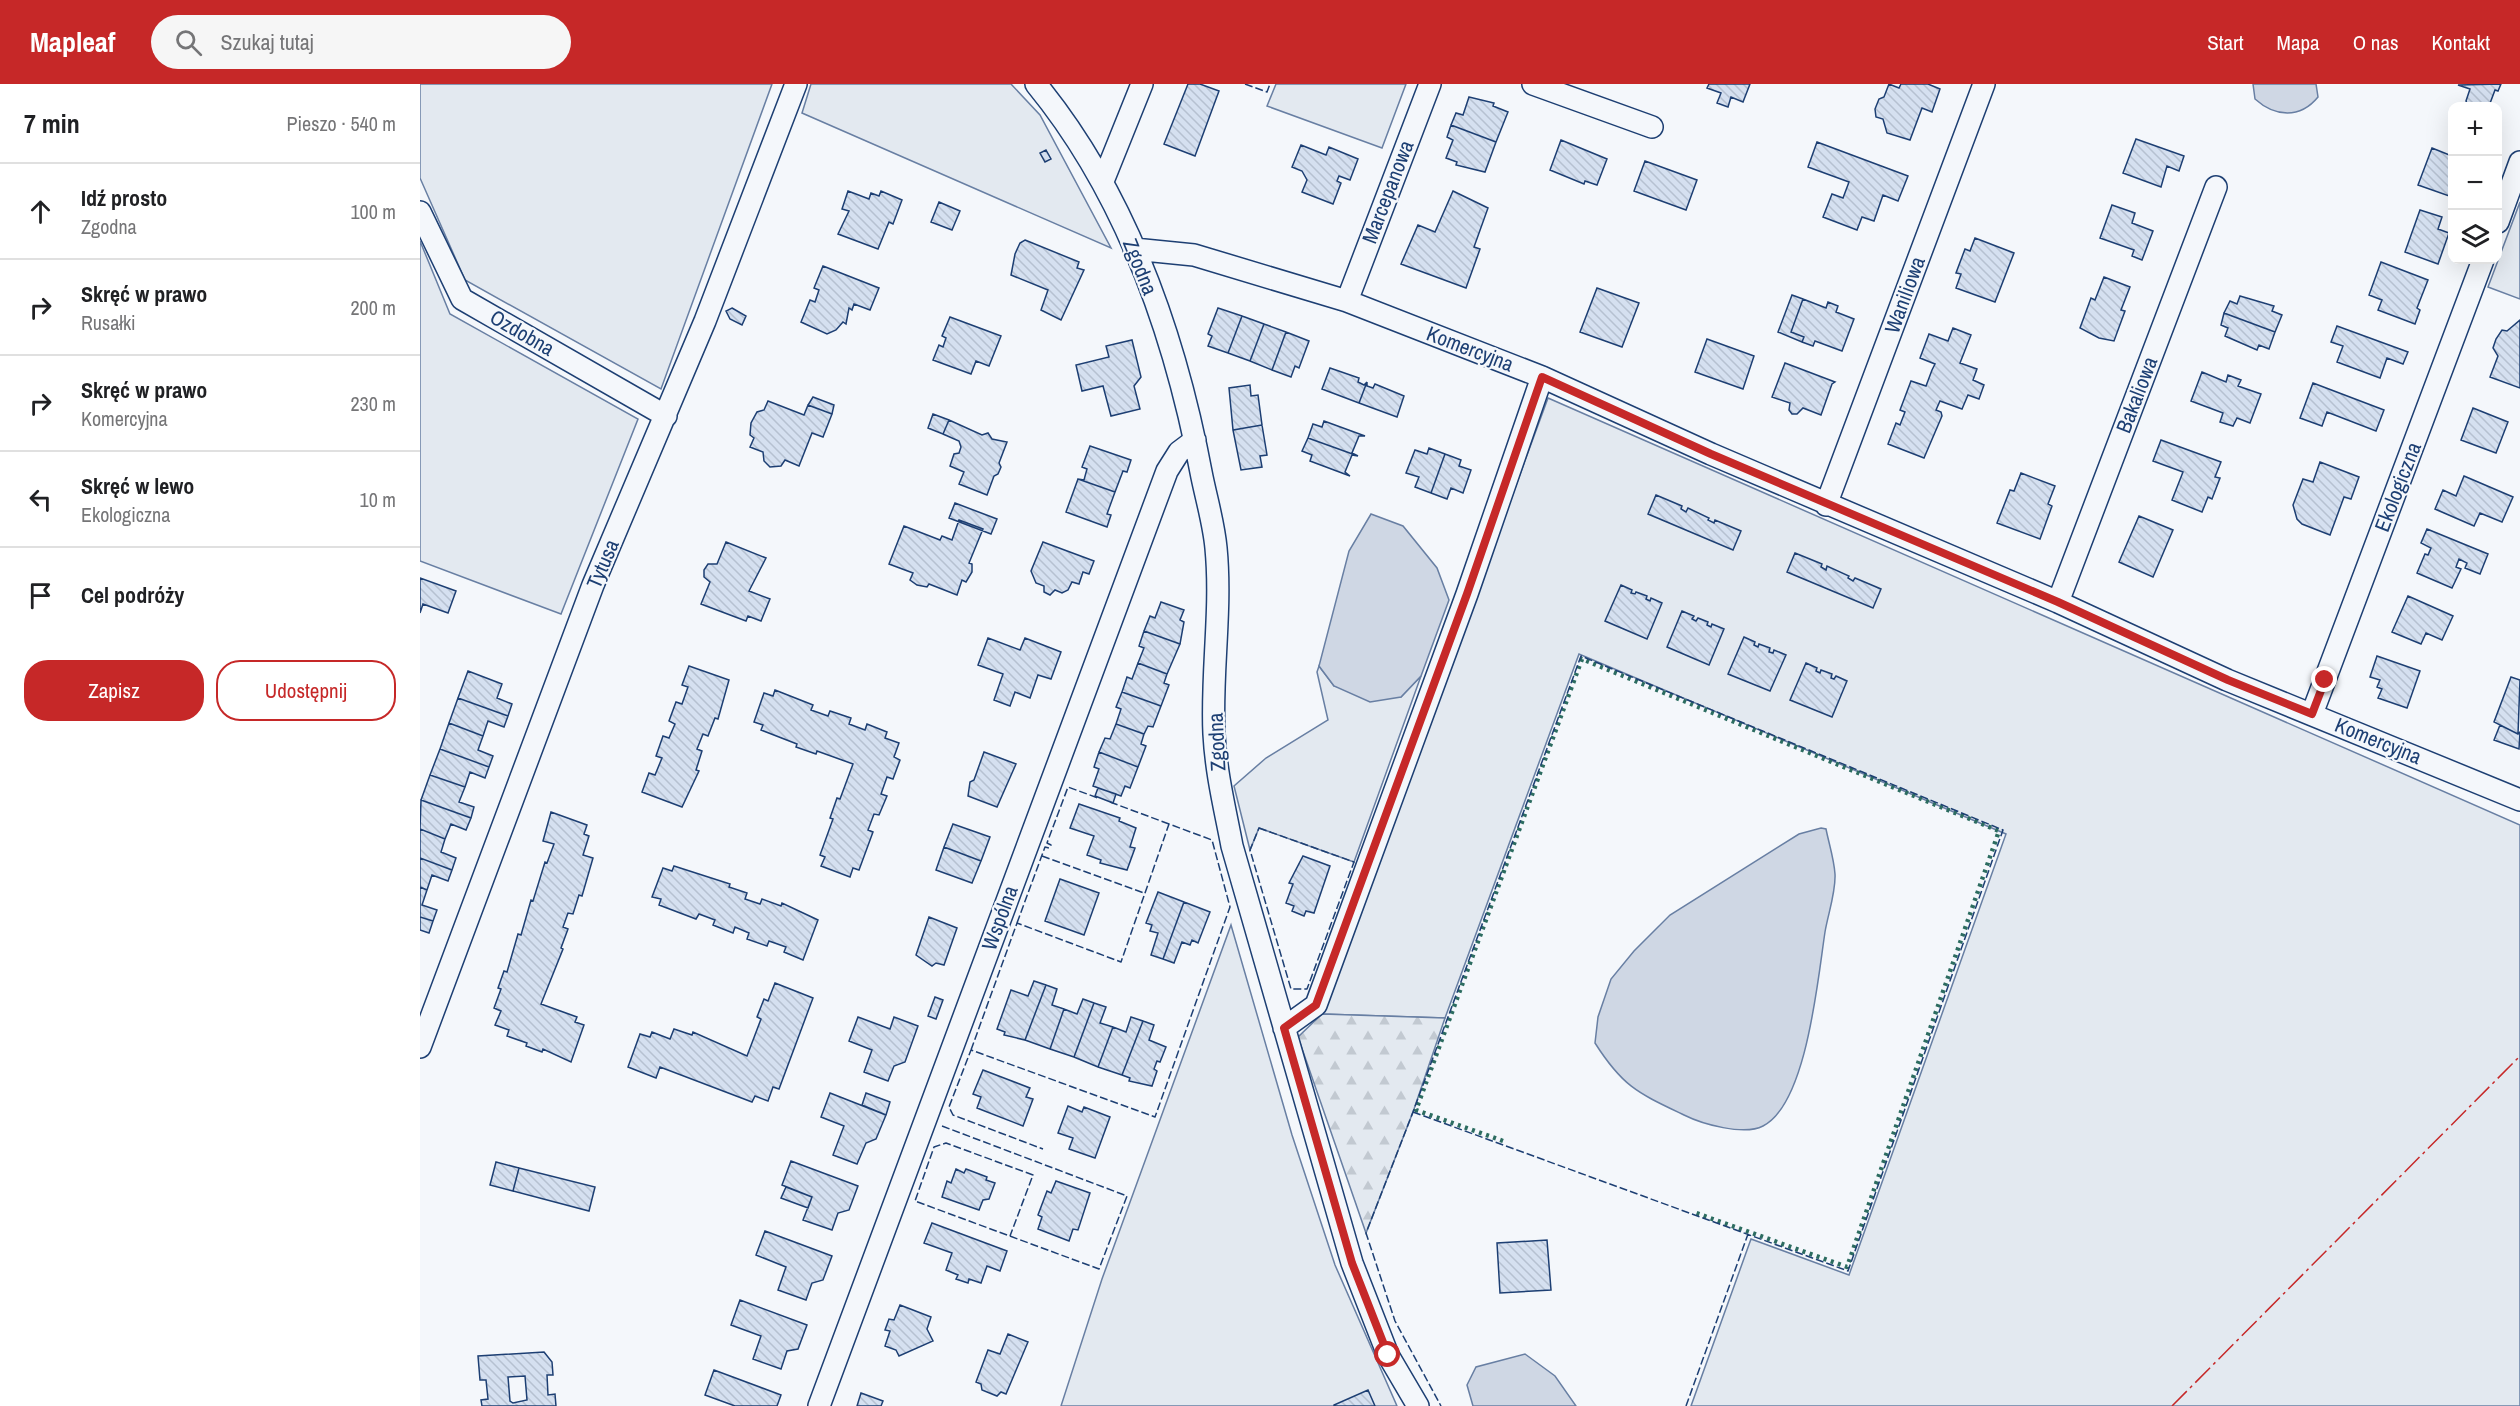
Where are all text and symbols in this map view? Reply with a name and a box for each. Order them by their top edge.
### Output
search box [151,15,571,69]
text: Mapleaf [30,23,115,61]
icon: search [172,26,205,59]
text: Szukaj tutaj [220,27,314,57]
text: Start [2207,28,2244,57]
text: Mapa [2277,28,2320,57]
text: O nas [2353,28,2399,57]
text: Kontakt [2432,28,2490,57]
map controls [2448,102,2502,264]
button: + [2448,102,2502,156]
text: 7 min [24,106,80,141]
text: Pieszo · 540 m [287,110,396,137]
street label: Marcepanowa [1355,136,1421,248]
button: − [2448,156,2502,210]
text: Idź prosto [81,183,167,213]
icon: ahead [24,195,57,228]
text: 100 m [350,198,396,225]
button: layers [2448,210,2502,264]
text: Zgodna [81,213,137,240]
street label: Zgodna [1116,234,1165,300]
street label: Waniliowa [1877,252,1932,337]
text: Skręć w prawo [81,279,207,309]
icon: right [24,291,57,324]
text: 200 m [350,294,396,321]
street label: Ozdobna [485,303,560,363]
text: Rusałki [81,309,136,336]
street label: Komercyjna [1423,319,1518,379]
street label: Bakaliowa [2109,352,2164,437]
text: Skręć w prawo [81,375,207,405]
icon: right [24,387,57,420]
text: 230 m [350,390,396,417]
text: Komercyjna [81,405,168,432]
street label: Ekologiczna [2367,437,2428,536]
text: Skręć w lewo [81,471,194,501]
icon: left [24,483,57,516]
text: 10 m [360,486,396,513]
text: Ekologiczna [81,501,170,528]
street label: Tytusa [579,534,626,593]
icon: arrive [24,579,57,612]
text: Cel podróży [81,580,184,610]
button: Zapisz [24,660,204,721]
button: Udostępnij [216,660,396,721]
route end [2311,666,2337,692]
street label: Komercyjna [2331,710,2426,771]
street label: Zgodna [1200,712,1233,772]
street label: Wspólna [974,881,1025,954]
route start [1374,1341,1400,1367]

